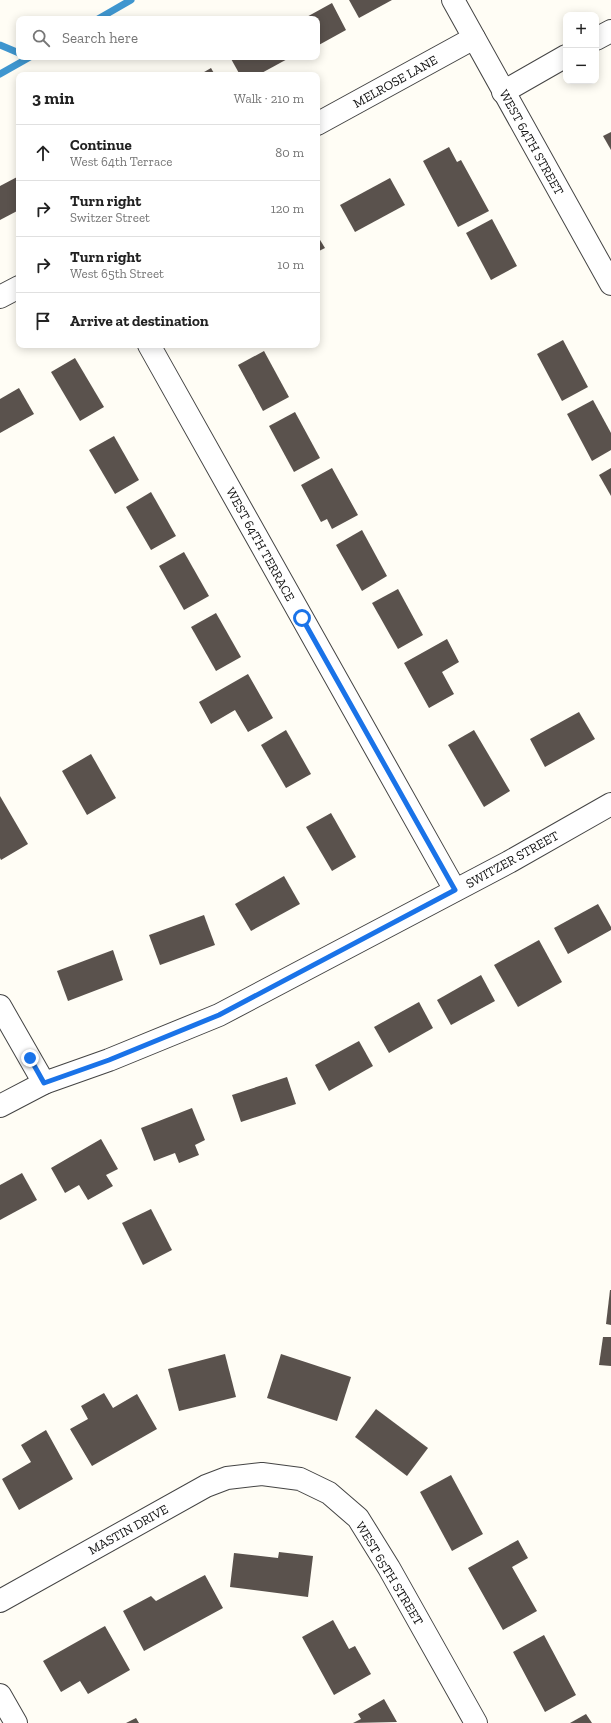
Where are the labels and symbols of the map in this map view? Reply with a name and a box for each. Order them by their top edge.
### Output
street label: MELROSE LANE [351,52,440,111]
street label: WEST 64TH STREET [496,87,567,198]
street label: WEST 64TH TERRACE [223,485,298,604]
route start [293,609,311,627]
street label: SWITZER STREET [463,828,561,891]
route end [21,1049,39,1067]
street label: MASTIN DRIVE [86,1501,171,1558]
street label: WEST 65TH STREET [353,1519,426,1628]

